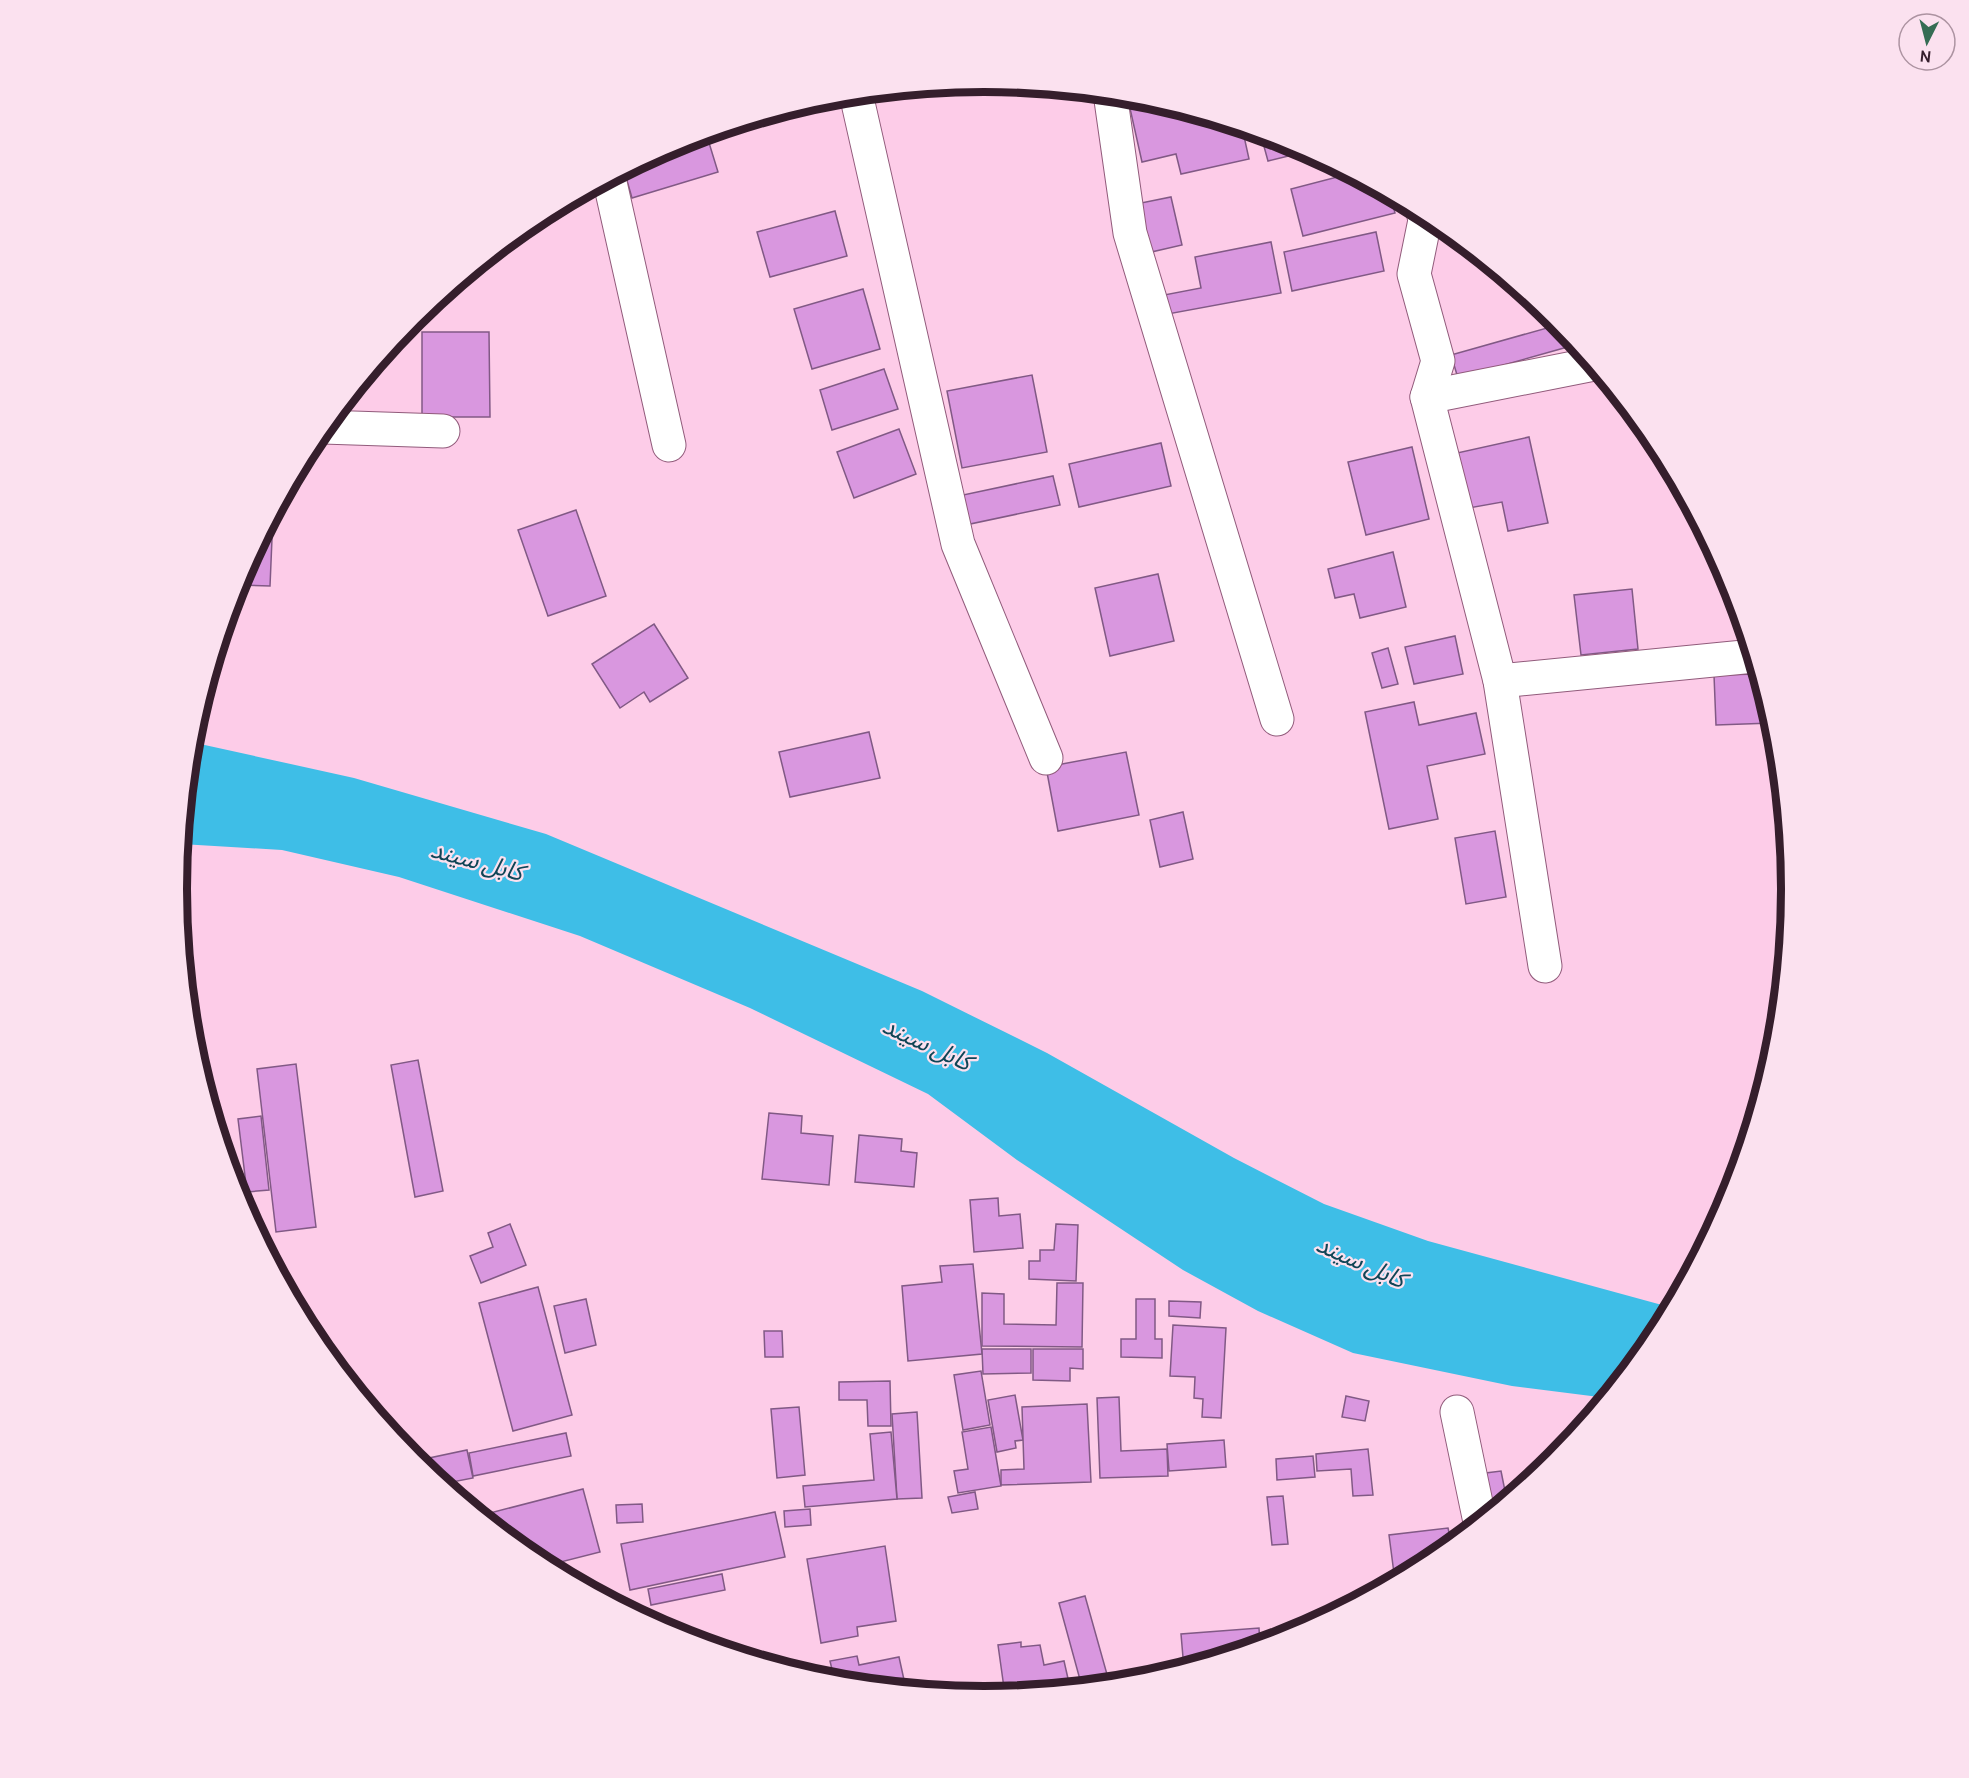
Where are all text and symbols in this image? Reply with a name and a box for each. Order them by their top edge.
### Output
north arrow [1897,12,1957,72]
text: N [1919,46,1932,66]
water label: کابل سيند [428,834,530,888]
water label: کابل سيند [878,1010,980,1078]
water label: کابل سيند [1312,1229,1414,1296]

